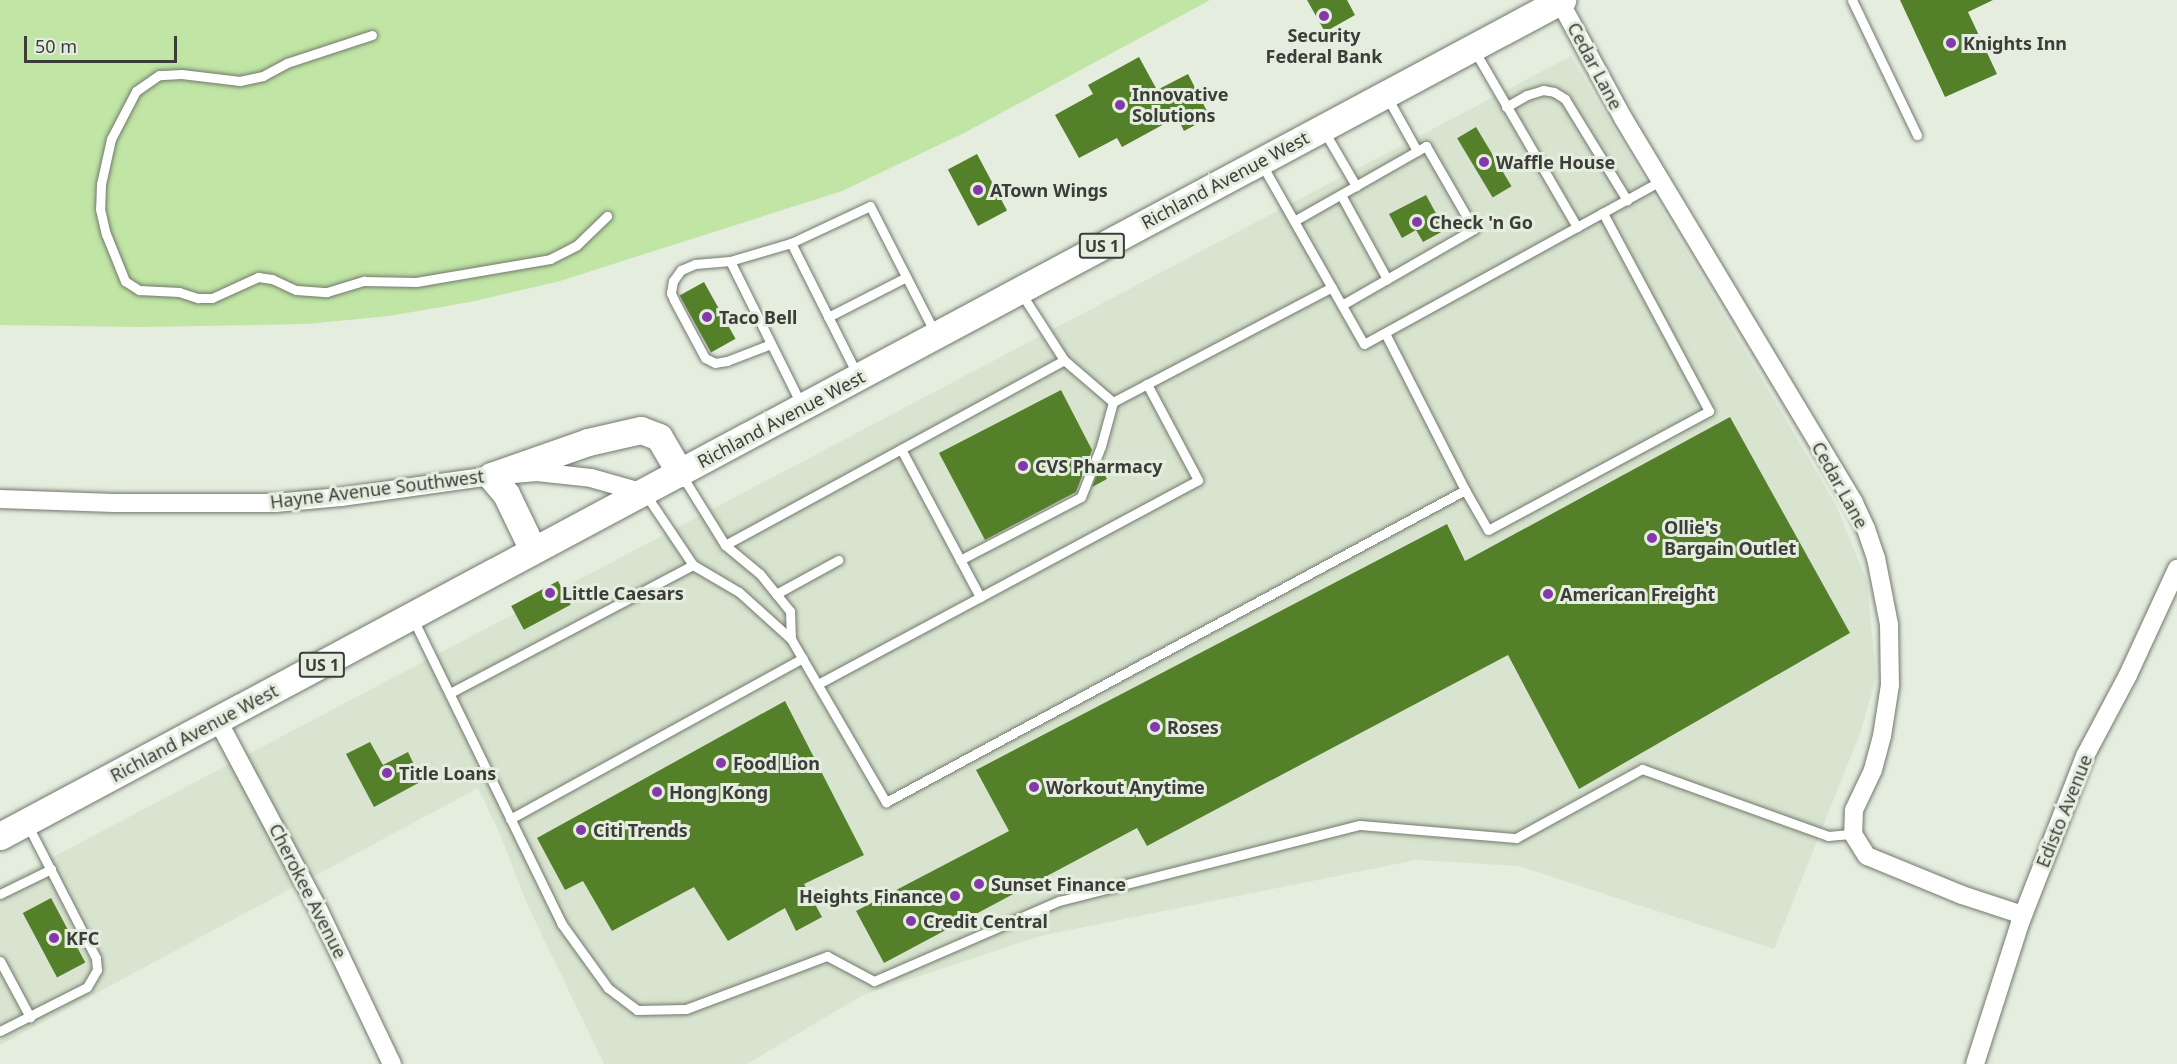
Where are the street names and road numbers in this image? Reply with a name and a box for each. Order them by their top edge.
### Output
street label: Cedar Lane [1563,19,1627,113]
street label: Richland Avenue West [1137,127,1313,233]
road number: US 1 [1078,233,1126,259]
street label: Richland Avenue West [693,366,869,472]
street label: Cedar Lane [1807,438,1873,532]
street label: Hayne Avenue Southwest [269,465,485,513]
road number: US 1 [298,652,346,678]
street label: Richland Avenue West [106,680,282,786]
street label: Edisto Avenue [2032,752,2096,870]
street label: Cherokee Avenue [265,820,351,962]

